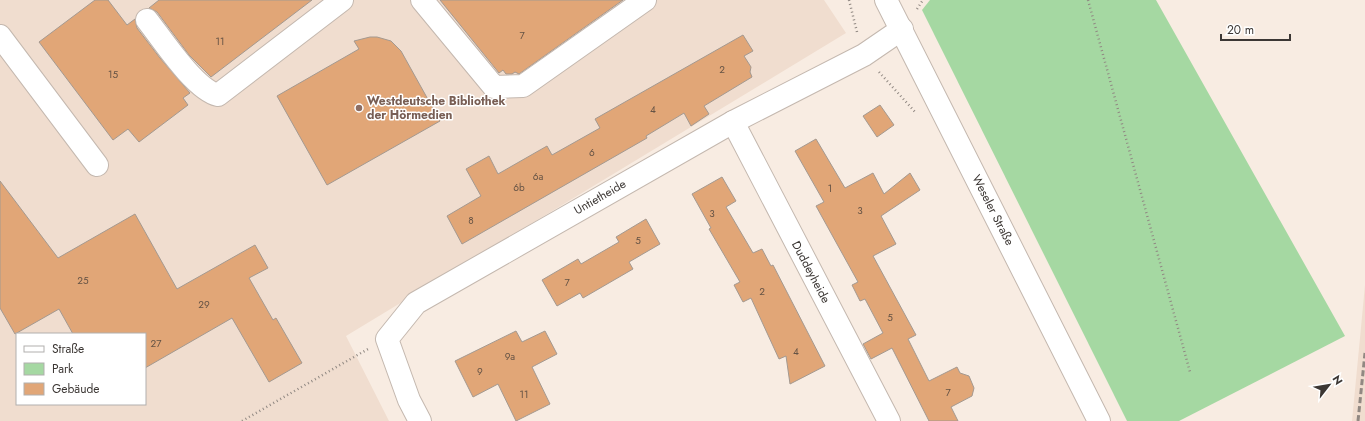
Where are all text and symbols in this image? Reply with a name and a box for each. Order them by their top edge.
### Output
scale bar [1221,16,1290,42]
text: 20 m [1227,21,1254,39]
house number: 7 [519,28,525,43]
house number: 11 [216,34,225,49]
house number: 2 [719,62,725,77]
house number: 15 [108,67,118,82]
place label: Westdeutsche Bibliothek der Hörmedien [367,92,506,124]
house number: 4 [650,102,656,117]
marker: Westdeutsche Bibliothek der Hörmedien [354,103,364,113]
house number: 6 [589,145,595,160]
house number: 6a [533,169,543,184]
street label: Weseler Straße [967,172,1019,248]
street label: Untietheide [571,175,629,219]
house number: 6b [513,180,525,195]
house number: 1 [828,181,832,196]
house number: 3 [857,203,863,218]
house number: 3 [709,206,715,221]
house number: 8 [468,213,474,228]
house number: 5 [635,233,641,248]
street label: Duddeyheide [787,238,835,306]
house number: 25 [77,273,89,288]
house number: 7 [564,275,570,290]
house number: 2 [759,284,765,299]
house number: 29 [198,297,210,312]
house number: 5 [887,310,893,325]
legend [16,333,146,405]
house number: 27 [151,336,162,351]
text: Straße [52,340,84,358]
house number: 4 [793,344,799,359]
house number: 9a [505,349,515,364]
text: Park [52,360,74,378]
house number: 9 [477,364,483,379]
north arrow [1309,365,1349,405]
text: N [1328,372,1347,388]
text: Gebäude [52,380,99,398]
house number: 7 [945,385,951,400]
house number: 11 [520,387,529,402]

